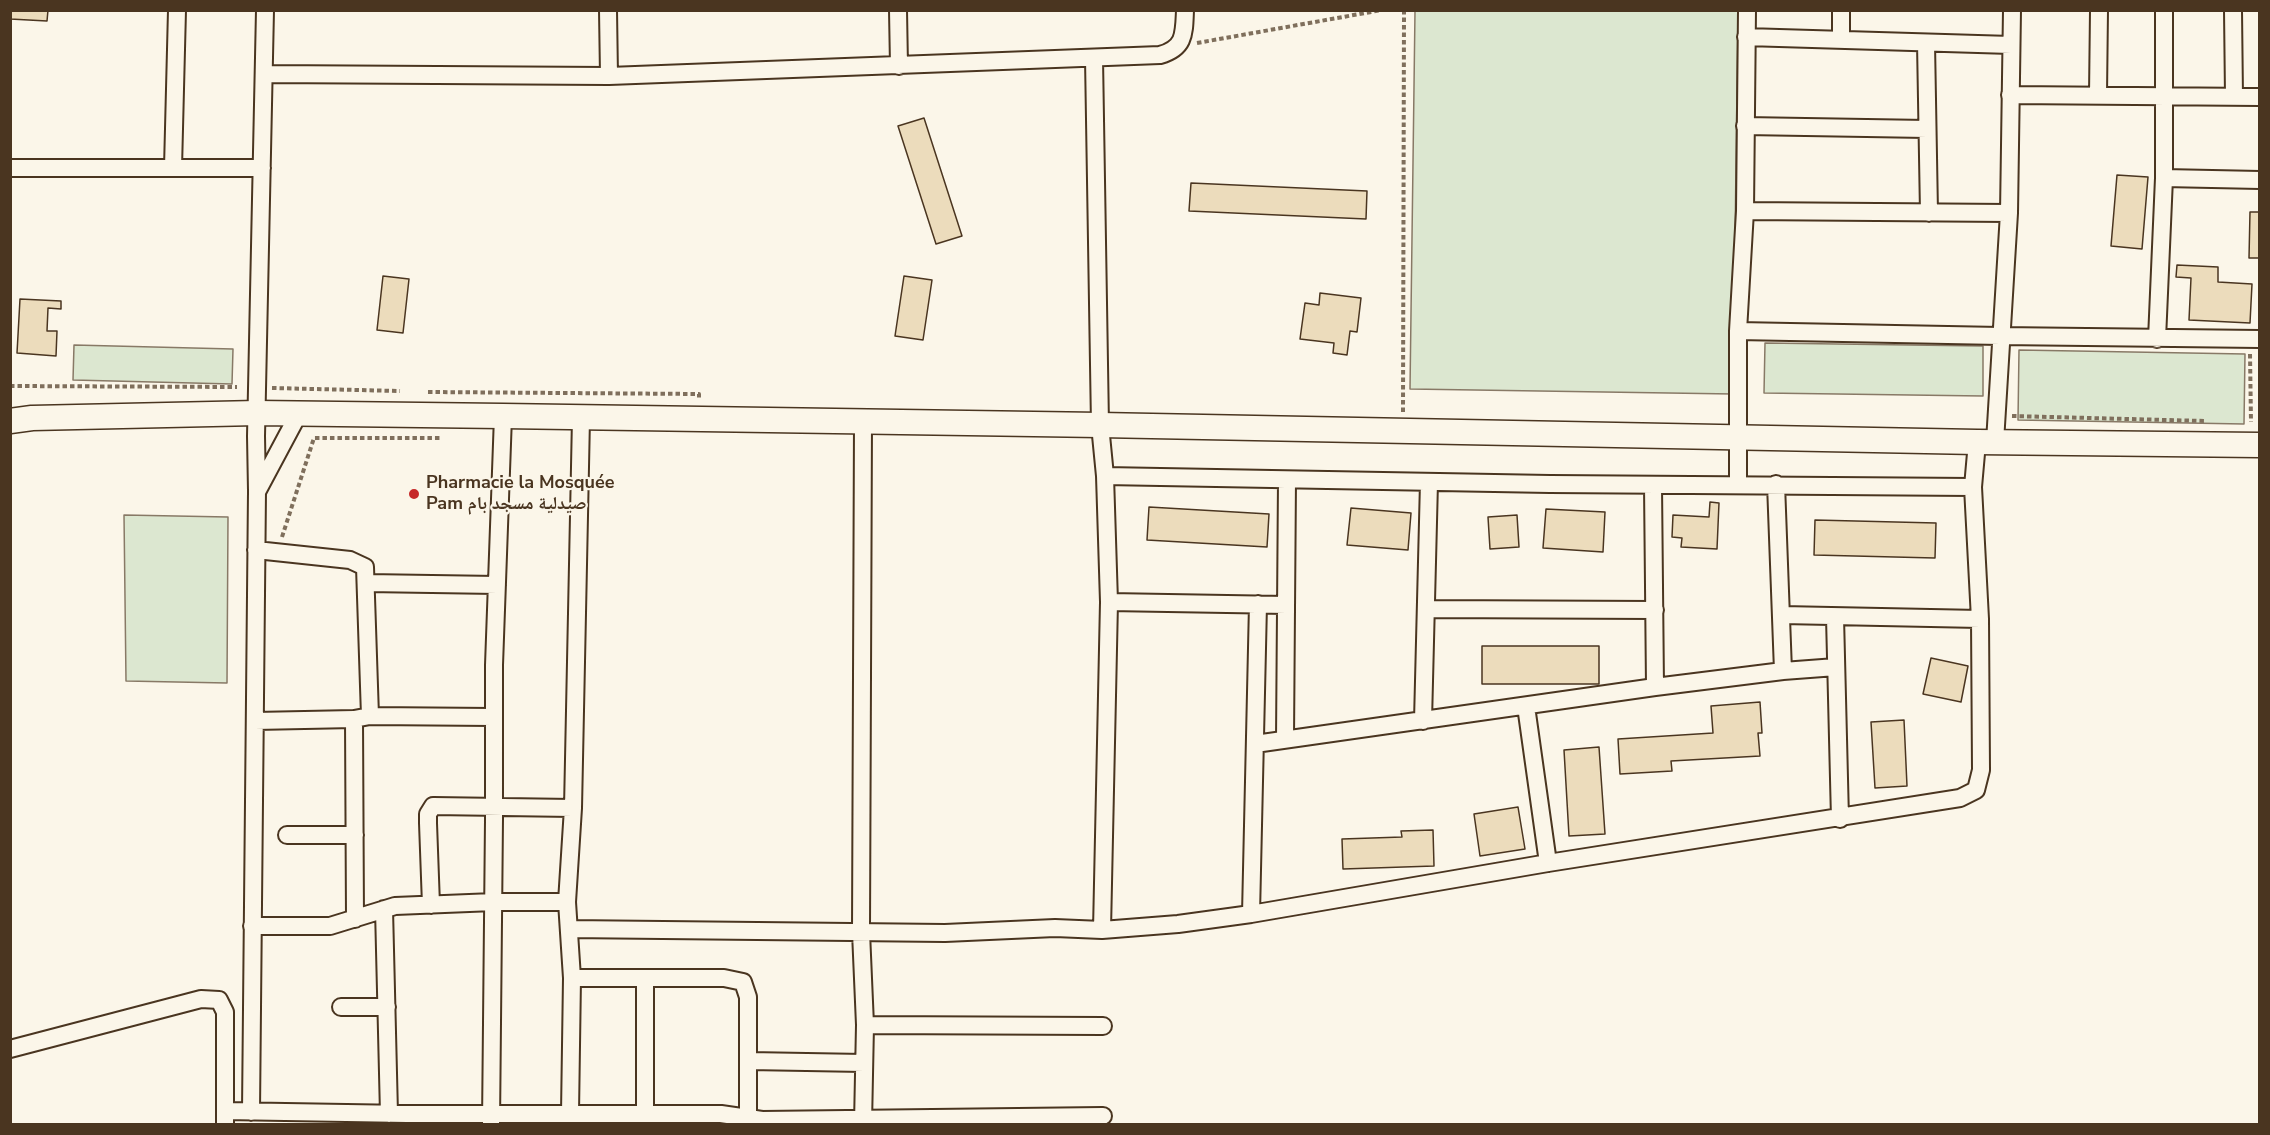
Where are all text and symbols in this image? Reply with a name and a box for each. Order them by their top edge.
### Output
place label: Pharmacie la Mosquée Pam صيدلية مسجد بام [426,473,614,516]
marker: Pharmacie la Mosquée Pam صيدلية مسجد بام [407,487,421,501]

